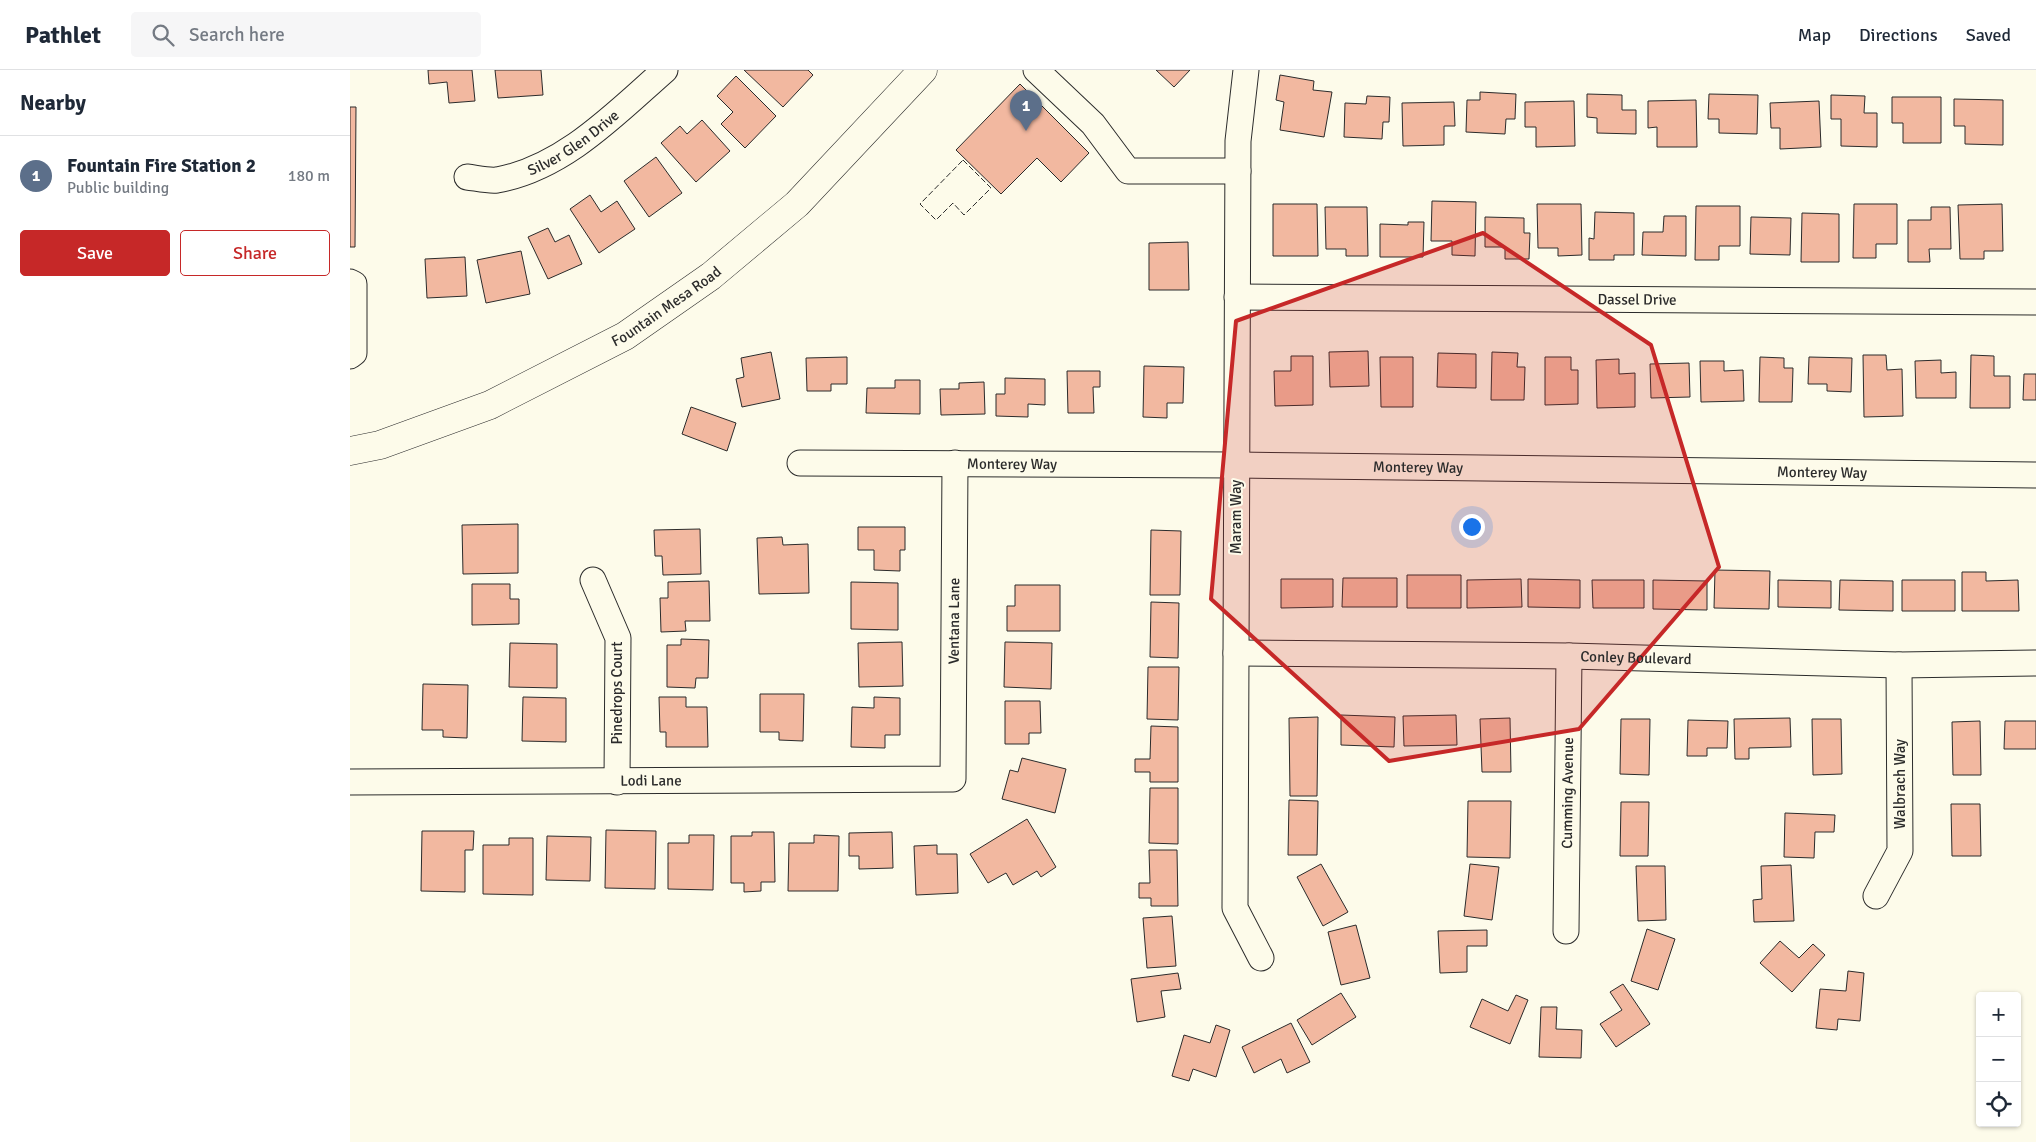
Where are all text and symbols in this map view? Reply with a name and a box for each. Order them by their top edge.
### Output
search box [131,12,481,57]
text: Pathlet [25,20,101,50]
icon: search [149,21,177,49]
text: Search here [189,23,285,47]
text: Map [1798,24,1831,46]
text: Directions [1859,24,1938,46]
text: Saved [1966,24,2011,46]
text: Nearby [20,90,86,116]
pin: 1 [1010,90,1042,131]
street label: Silver Glen Drive [525,106,623,179]
text: Fountain Fire Station 2 [67,154,256,178]
text: 1 [32,166,40,186]
text: 180 m [288,166,330,186]
text: Public building [67,178,169,198]
button: Save [20,230,170,276]
button: Share [180,230,330,276]
street label: Fountain Mesa Road [609,262,725,350]
street label: Dassel Drive [1597,290,1677,309]
street label: Monterey Way [967,455,1057,473]
street label: Monterey Way [1373,458,1463,477]
street label: Monterey Way [1777,463,1867,482]
street label: Maram Way [1227,480,1245,554]
your location [1459,514,1485,540]
street label: Ventana Lane [945,578,963,664]
street label: Pinedrops Court [608,641,626,745]
street label: Conley Boulevard [1580,647,1692,668]
street label: Cumming Avenue [1558,737,1577,849]
street label: Walbrach Way [1891,739,1909,829]
street label: Lodi Lane [620,771,682,790]
map controls [1976,992,2021,1127]
button: + [1976,992,2021,1037]
button: − [1976,1037,2021,1082]
button: locate [1976,1082,2021,1127]

